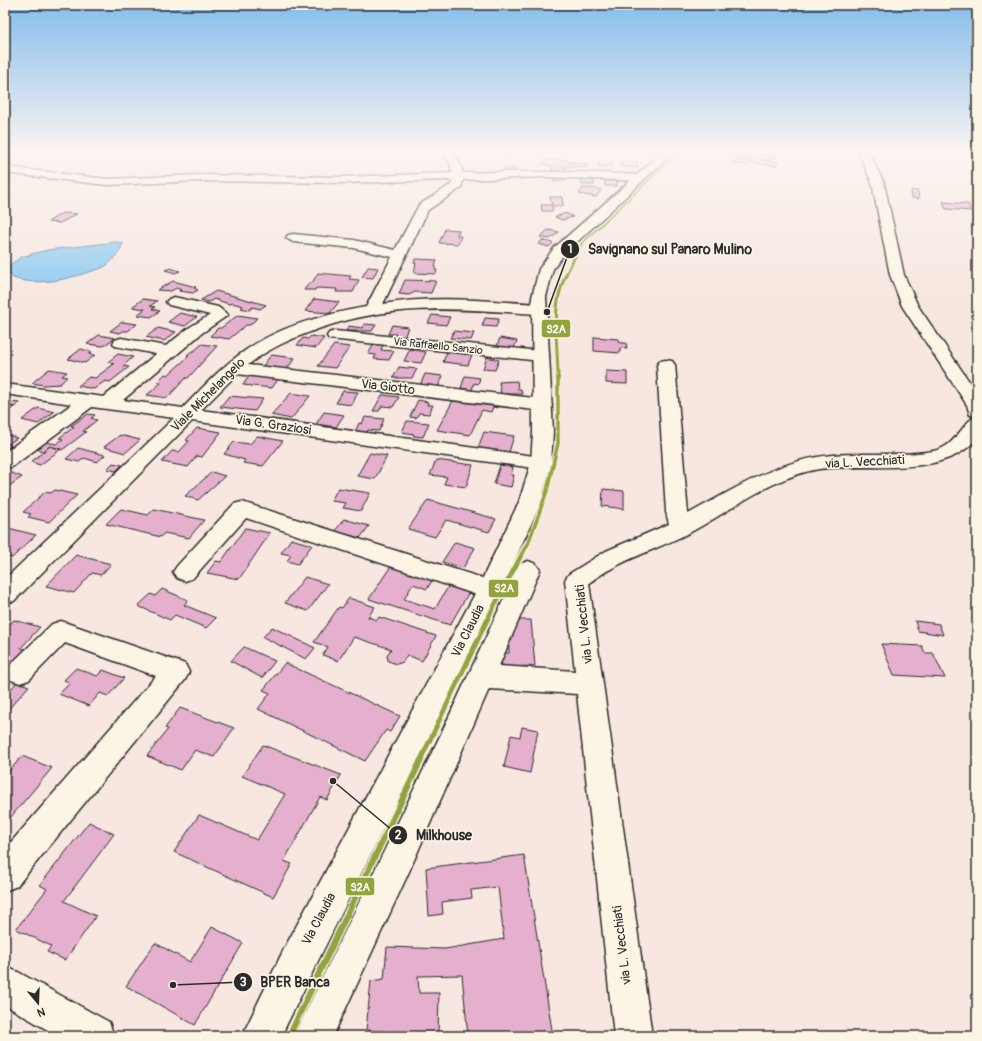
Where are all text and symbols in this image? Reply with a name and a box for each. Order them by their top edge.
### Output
callout: Savignano sul Panaro Mulino [560,236,760,262]
text: Savignano sul Panaro Mulino [588,241,753,258]
text: 1 [568,242,572,257]
line badge: S2A [541,319,571,338]
text: S2A [546,323,567,336]
street label: Via Raffaello Sanzio [393,335,483,357]
street label: Viale Michelangelo [168,355,248,435]
street label: Via Giotto [360,376,416,398]
street label: Via G. Graziosi [234,412,312,438]
street label: via L. Vecchiati [824,452,905,472]
line badge: S2A [488,579,519,598]
text: S2A [494,582,515,595]
street label: via L. Vecchiati [572,584,596,665]
street label: Via Claudia [448,602,488,660]
callout: Milkhouse [388,822,480,848]
text: Milkhouse [416,827,473,844]
text: 2 [395,828,402,843]
line badge: S2A [345,877,375,896]
text: S2A [350,881,371,894]
street label: Via Claudia [299,890,339,948]
street label: via L. Vecchiati [609,905,635,986]
callout: BPER Banca [233,969,338,995]
text: BPER Banca [260,974,330,991]
text: 3 [240,975,247,990]
north arrow [18,983,58,1023]
text: N [35,1005,47,1020]

